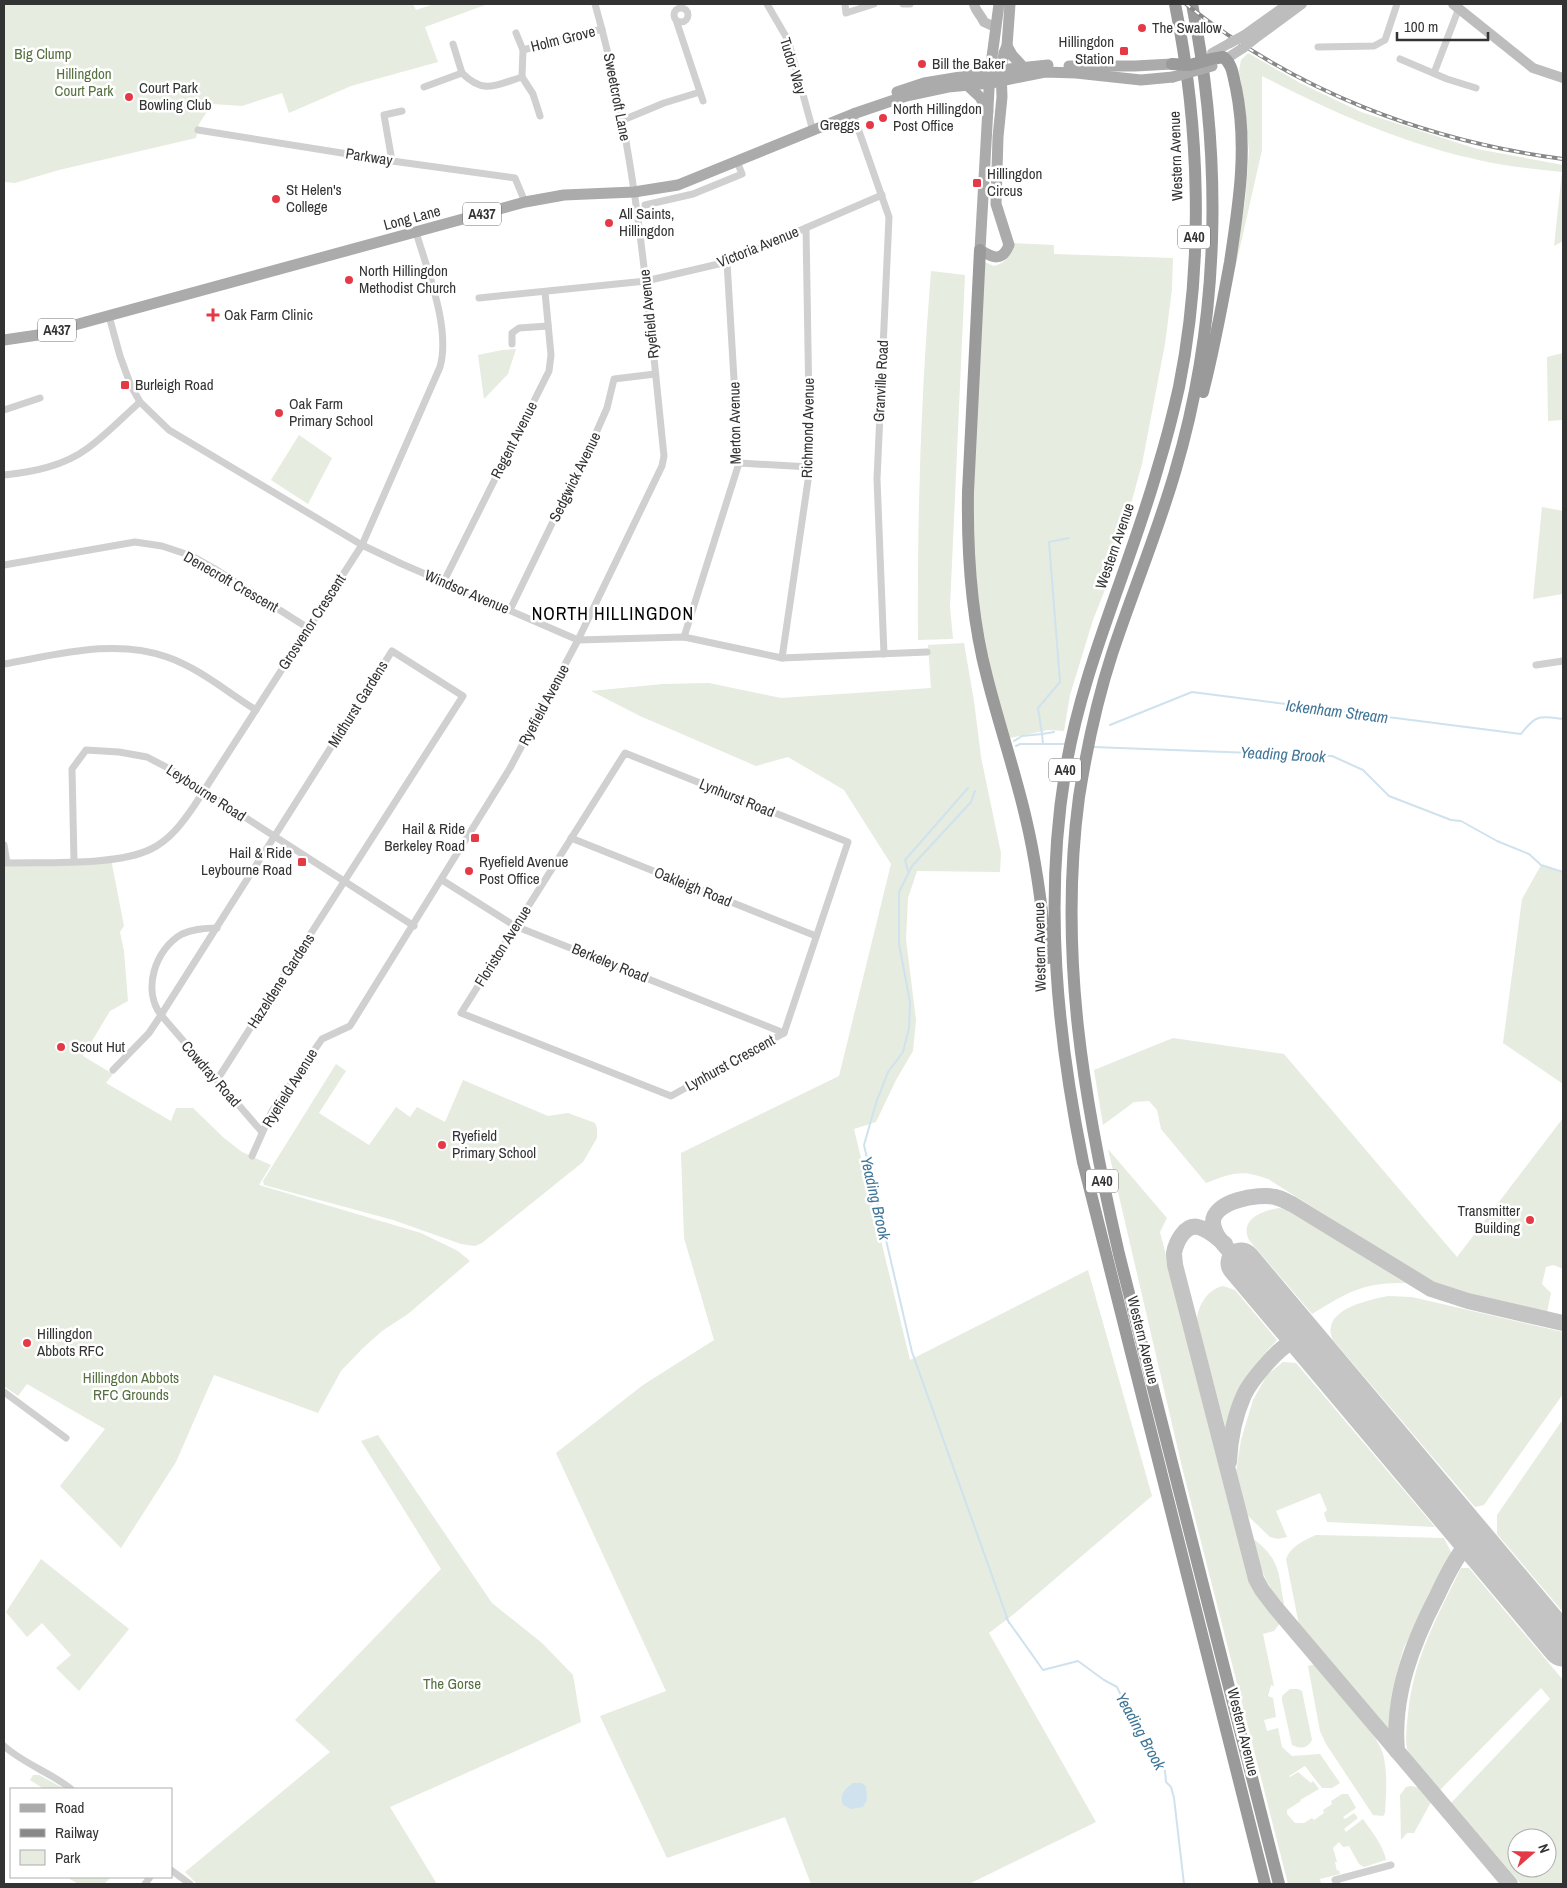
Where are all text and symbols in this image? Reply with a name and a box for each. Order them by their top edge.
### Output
scale bar [1397,10,1488,42]
text: 100 m [1404,16,1438,37]
place label: The Swallow [1152,17,1222,38]
street label: Holm Grove [529,20,597,57]
marker: The Swallow [1136,22,1148,34]
place label: Hillingdon Station [1059,31,1114,69]
street label: Tudor Way [775,35,812,98]
park label: Big Clump [14,43,72,64]
marker: Hillingdon Station [1118,45,1130,57]
street label: Sweetcroft Lane [599,51,636,143]
place label: Bill the Baker [932,53,1005,74]
marker: Bill the Baker [916,58,928,70]
park label: Hillingdon Court Park [55,63,114,101]
place label: Court Park Bowling Club [139,77,212,115]
marker: Court Park Bowling Club [123,91,135,103]
place label: North Hillingdon Post Office [893,98,982,136]
street label: Western Avenue [1163,111,1188,201]
marker: North Hillingdon Post Office [877,112,889,124]
place label: Greggs [820,114,860,135]
marker: Greggs [864,119,876,131]
street label: Parkway [344,142,395,171]
place label: Hillingdon Circus [987,163,1042,201]
marker: Hillingdon Circus [971,177,983,189]
place label: St Helen's College [286,179,342,217]
marker: St Helen's College [270,193,282,205]
street label: Long Lane [381,200,443,235]
road number: A437 [463,202,501,225]
place label: All Saints, Hillingdon [618,203,674,241]
marker: All Saints, Hillingdon [603,217,615,229]
street label: Victoria Avenue [714,221,802,272]
road number: A40 [1178,226,1210,248]
place label: North Hillingdon Methodist Church [359,260,456,298]
street label: Ryefield Avenue [633,268,664,360]
marker: North Hillingdon Methodist Church [343,274,355,286]
place label: Oak Farm Clinic [224,304,313,325]
marker: Oak Farm Clinic [206,308,220,322]
road number: A437 [38,318,76,342]
street label: Granville Road [868,339,893,422]
place label: Burleigh Road [135,374,214,395]
street label: Richmond Avenue [796,378,819,478]
marker: Burleigh Road [119,379,131,391]
street label: Merton Avenue [723,381,746,464]
place label: Oak Farm Primary School [289,393,373,431]
street label: Regent Avenue [485,397,542,482]
marker: Oak Farm Primary School [273,407,285,419]
street label: Sedgwick Avenue [544,428,605,525]
street label: Western Avenue [1090,500,1139,592]
street label: Denecroft Crescent [180,546,283,617]
street label: Windsor Avenue [422,564,513,619]
street label: Grosvenor Crescent [273,569,351,674]
district label: NORTH HILLINGDON [532,601,694,626]
street label: Midhurst Gardens [323,656,393,751]
street label: Ryefield Avenue [513,660,574,749]
water label: Ickenham Stream [1285,694,1389,728]
water label: Yeading Brook [1240,741,1327,767]
road number: A40 [1049,758,1081,782]
street label: Leybourne Road [162,759,250,826]
street label: Lynhurst Road [696,773,778,822]
place label: Hail & Ride Berkeley Road [384,818,465,856]
marker: Hail & Ride Berkeley Road [469,832,481,844]
place label: Hail & Ride Leybourne Road [201,842,292,880]
place label: Ryefield Avenue Post Office [479,851,569,889]
marker: Hail & Ride Leybourne Road [296,856,308,868]
street label: Oakleigh Road [651,861,735,912]
marker: Ryefield Avenue Post Office [463,865,475,877]
street label: Floriston Avenue [469,901,536,990]
street label: Western Avenue [1028,902,1051,992]
street label: Hazeldene Gardens [242,929,319,1032]
street label: Berkeley Road [569,938,652,987]
street label: Lynhurst Crescent [681,1029,779,1096]
place label: Scout Hut [71,1036,126,1057]
street label: Cowdray Road [177,1036,246,1111]
marker: Scout Hut [55,1041,67,1053]
street label: Ryefield Avenue [257,1044,322,1131]
place label: Ryefield Primary School [452,1125,536,1163]
marker: Ryefield Primary School [436,1139,448,1151]
water label: Yeading Brook [856,1154,896,1242]
road number: A40 [1086,1170,1118,1192]
place label: Transmitter Building [1458,1200,1520,1238]
marker: Transmitter Building [1524,1214,1536,1226]
street label: Western Avenue [1122,1294,1165,1386]
place label: Hillingdon Abbots RFC [36,1323,104,1361]
marker: Hillingdon Abbots RFC [21,1337,33,1349]
park label: Hillingdon Abbots RFC Grounds [83,1367,179,1405]
park label: The Gorse [423,1673,481,1694]
street label: Western Avenue [1222,1686,1265,1778]
water label: Yeading Brook [1111,1688,1172,1774]
legend [10,1788,172,1878]
text: Road [55,1797,84,1818]
text: Railway [55,1822,100,1843]
north arrow [1507,1828,1557,1878]
text: N [1534,1842,1554,1856]
text: Park [55,1847,81,1868]

